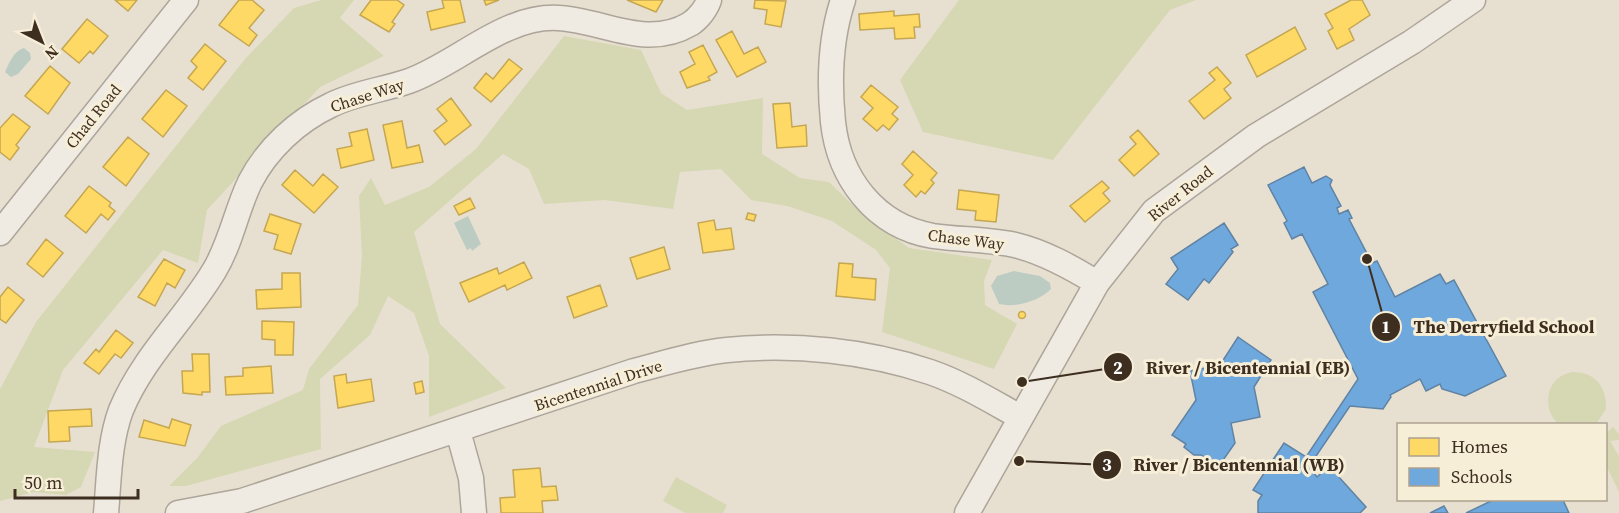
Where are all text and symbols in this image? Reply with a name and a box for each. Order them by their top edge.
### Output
north arrow [12,12,72,72]
text: N [40,41,64,65]
street label: Chase Way [327,72,408,117]
street label: Chad Road [60,79,126,153]
street label: River Road [1143,160,1217,226]
street label: Chase Way [927,223,1006,255]
callout: The Derryfield School [1371,309,1606,345]
text: 1 [1381,314,1391,339]
text: The Derryfield School [1413,314,1595,339]
callout: River / Bicentennial (EB) [1103,349,1362,385]
street label: Bicentennial Drive [531,354,665,416]
text: 2 [1113,355,1123,380]
text: River / Bicentennial (EB) [1146,355,1350,380]
legend [1397,423,1607,501]
text: Homes [1451,434,1508,459]
callout: River / Bicentennial (WB) [1092,447,1357,483]
text: 3 [1102,452,1112,477]
text: River / Bicentennial (WB) [1133,452,1345,477]
scale bar [15,462,138,500]
text: Schools [1451,464,1513,489]
text: 50 m [24,470,62,495]

